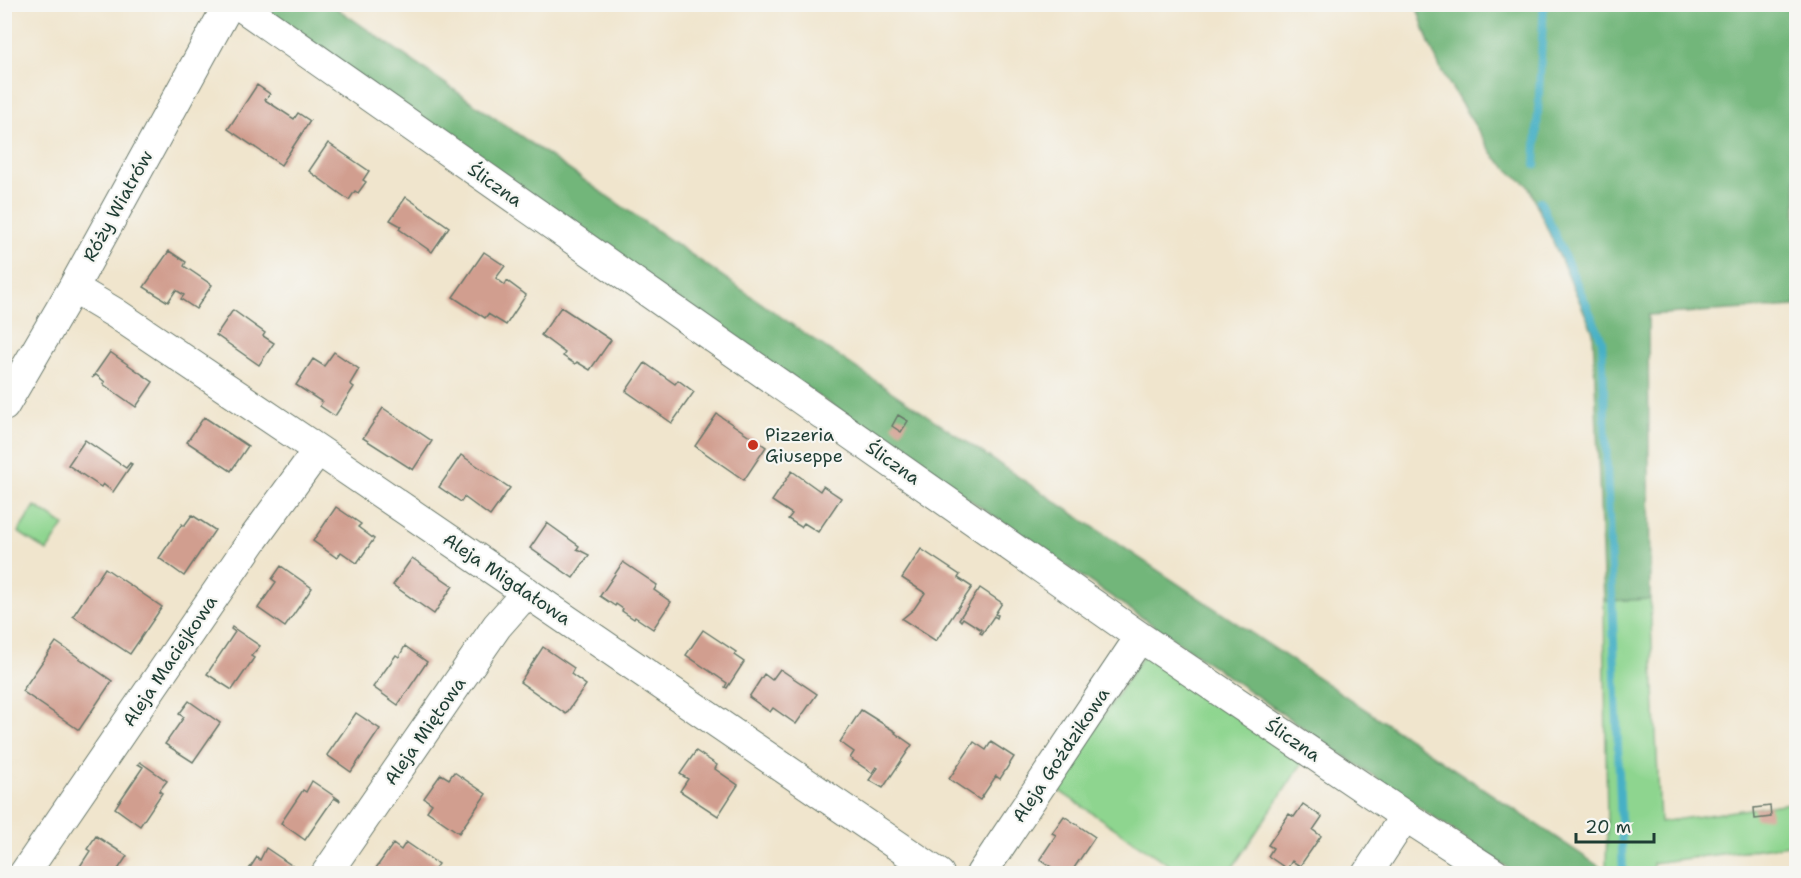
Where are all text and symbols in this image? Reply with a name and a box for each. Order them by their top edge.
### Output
street label: Róży Wiatrów [78,146,159,266]
street label: Śliczna [463,158,527,212]
place label: Pizzeria Giuseppe [765,423,843,468]
street label: Śliczna [861,436,925,490]
marker: Pizzeria Giuseppe [746,438,760,452]
street label: Aleja Migdałowa [438,527,576,631]
street label: Aleja Maciejkowa [117,591,223,731]
street label: Aleja Miętowa [379,672,471,790]
street label: Aleja Goździkowa [1007,683,1115,827]
street label: Śliczna [1261,713,1325,767]
scale bar [1576,806,1654,844]
text: 20 m [1585,815,1631,839]

